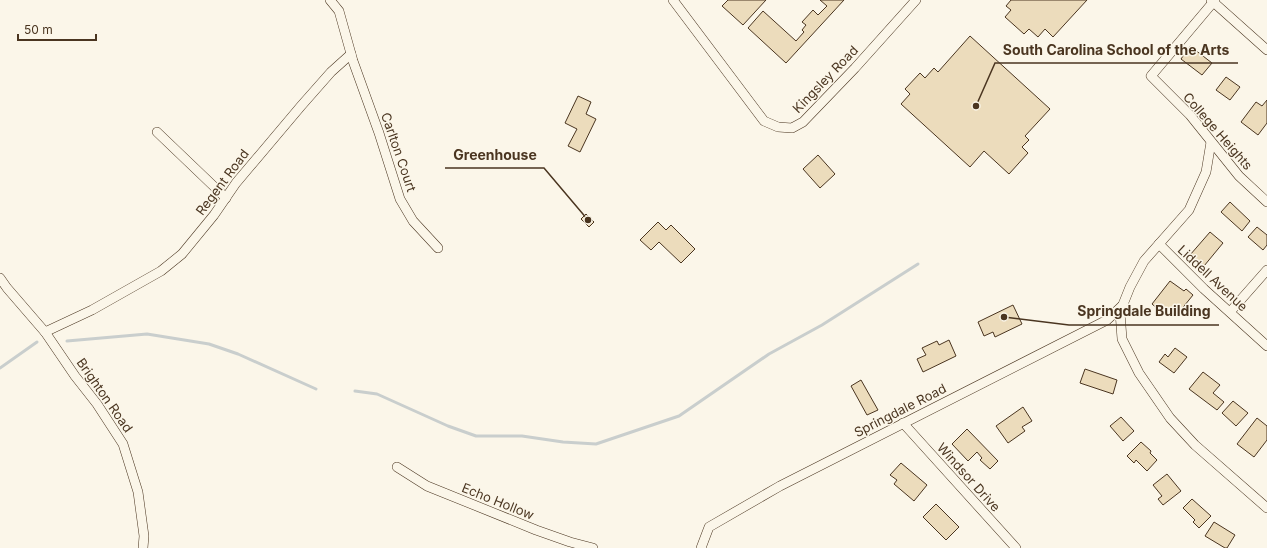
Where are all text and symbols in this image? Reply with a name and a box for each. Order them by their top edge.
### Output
scale bar [18,16,96,42]
text: 50 m [24,22,53,37]
callout: South Carolina School of the Arts [995,37,1238,63]
text: South Carolina School of the Arts [1003,41,1229,58]
street label: Kingsley Road [789,42,861,116]
street label: College Heights [1180,89,1256,173]
street label: Carlton Court [378,110,420,194]
callout: Greenhouse [445,142,544,168]
street label: Regent Road [192,146,252,218]
text: Greenhouse [453,146,537,163]
street label: Liddell Avenue [1175,242,1251,314]
callout: Springdale Building [1069,299,1219,325]
text: Springdale Building [1077,302,1211,319]
street label: Brighton Road [73,355,137,435]
street label: Springdale Road [851,380,949,440]
street label: Windsor Drive [934,439,1004,515]
street label: Echo Hollow [460,479,537,523]

